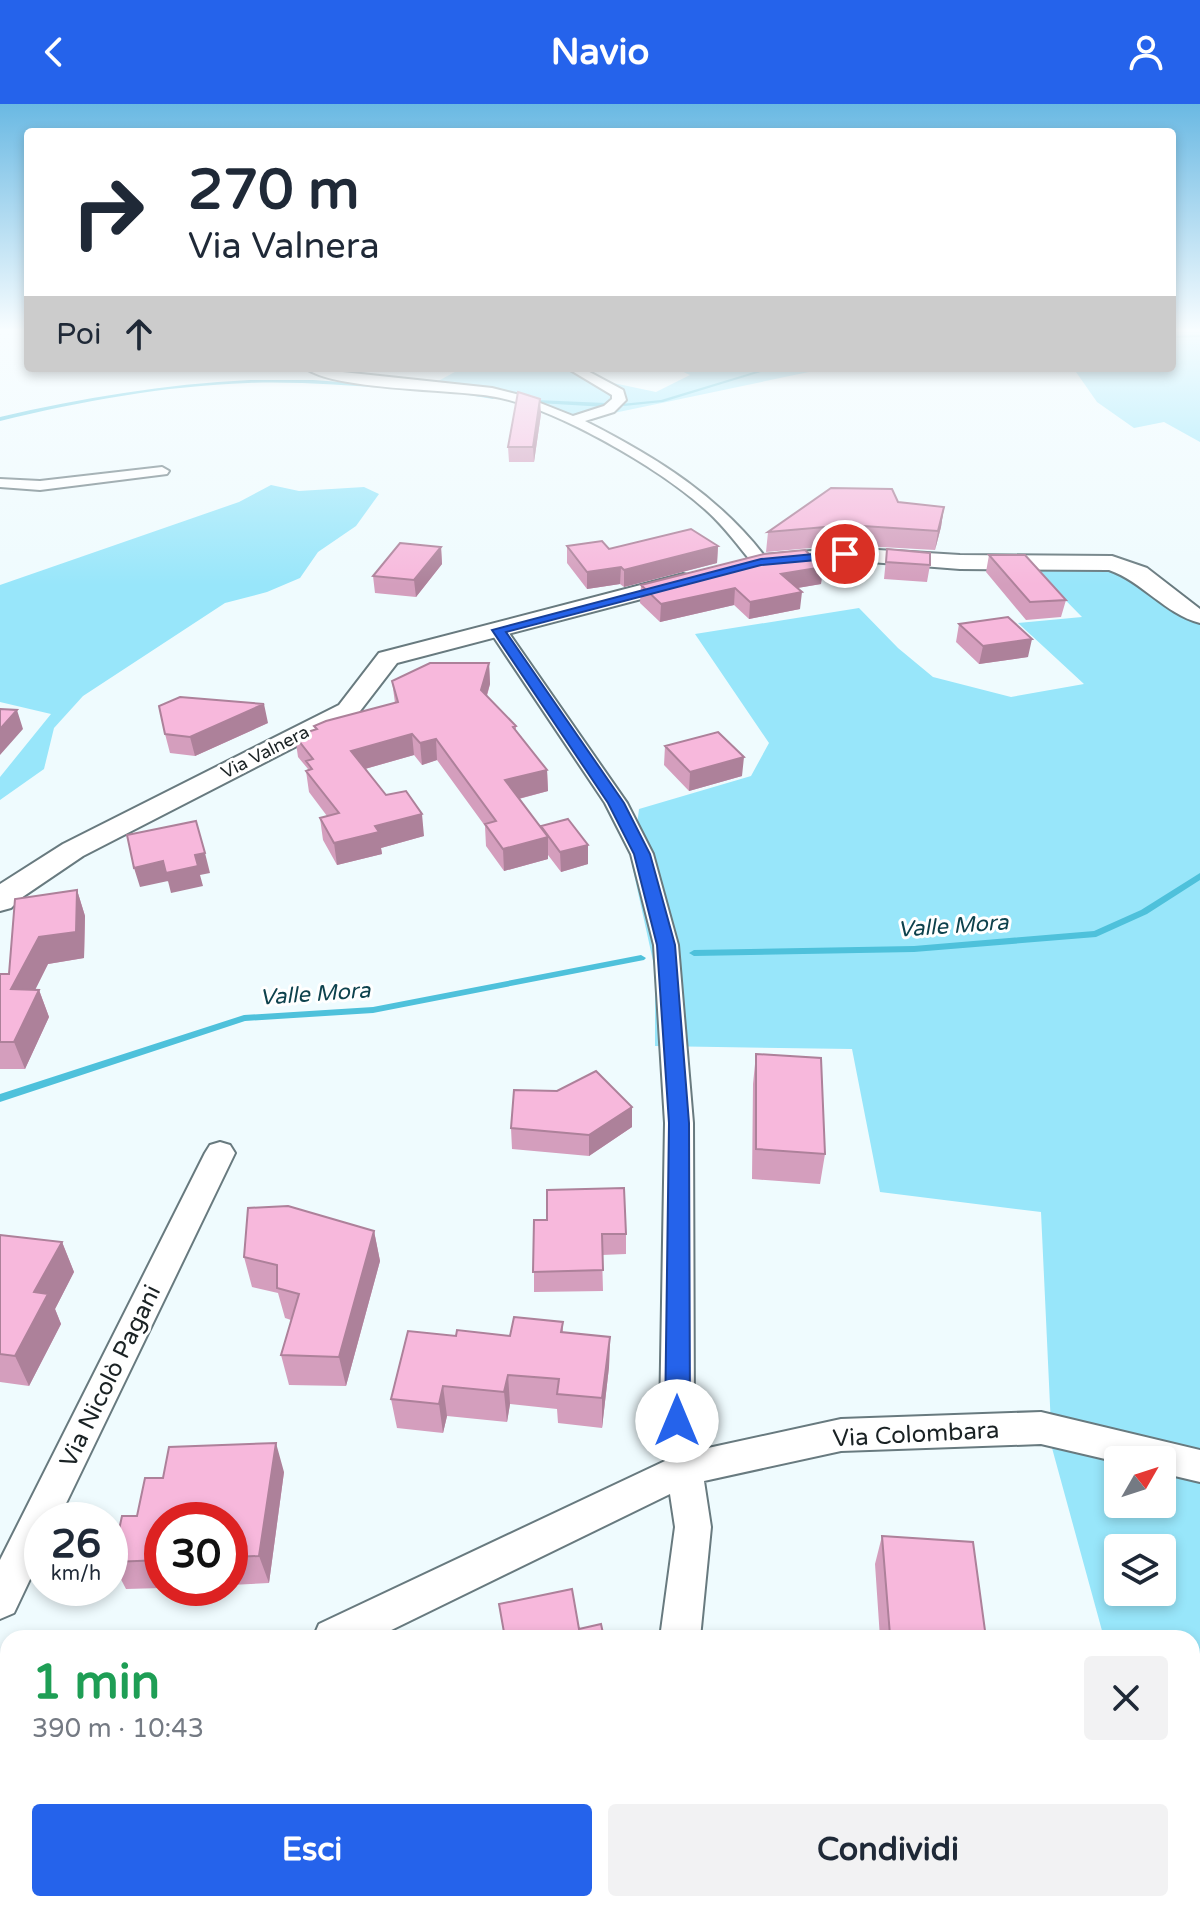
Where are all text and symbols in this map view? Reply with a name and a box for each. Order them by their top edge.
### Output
icon: back [32,30,76,74]
icon: person [1124,30,1168,74]
text: Navio [551,31,649,74]
text: 270 m [188,157,359,224]
icon: right [56,160,160,264]
text: Via Valnera [188,225,380,268]
icon: ahead [117,312,161,356]
text: Poi [56,316,101,353]
pin [811,520,879,588]
icon: arrive [823,532,867,576]
street label: Via Valnera [217,720,313,784]
water label: Valle Mora [897,909,1010,943]
water label: Valle Mora [259,977,372,1011]
street label: Via Nicolò Pagani [54,1280,167,1472]
position arrow [635,1379,719,1463]
street label: Via Colombara [832,1416,1000,1453]
north arrow [1104,1446,1176,1518]
map controls [1104,1446,1176,1606]
speed limit sign: 30 [144,1502,248,1606]
text: 26 [51,1520,101,1568]
button: layers [1104,1534,1176,1606]
text: km/h [51,1562,101,1586]
text: 1 min [32,1654,160,1712]
button: close [1084,1656,1168,1740]
text: 390 m · 10:43 [32,1713,204,1744]
button: Esci [32,1804,592,1896]
button: Condividi [608,1804,1168,1896]

